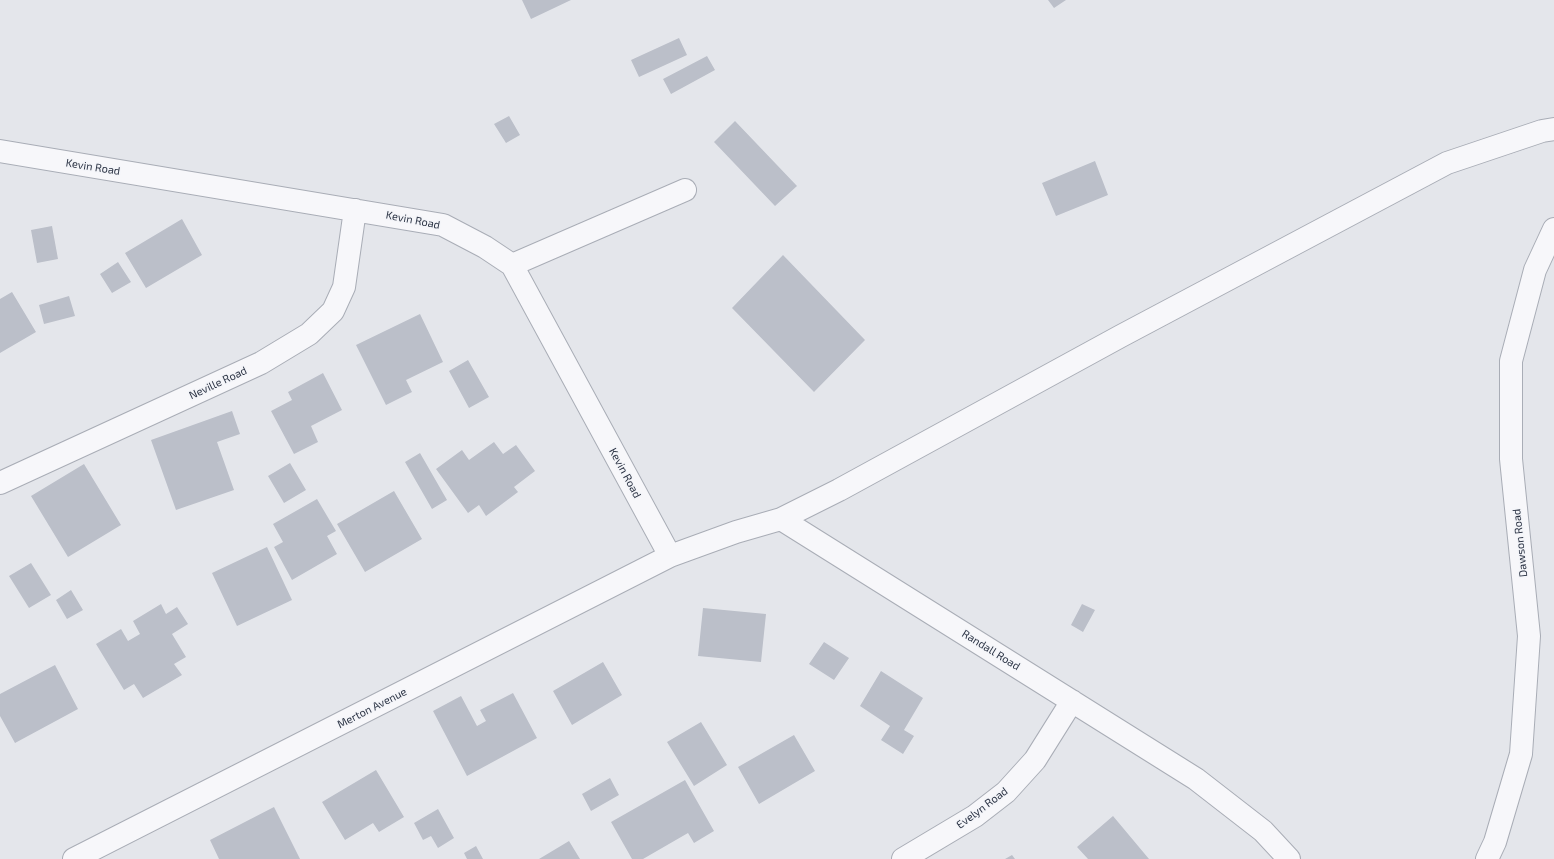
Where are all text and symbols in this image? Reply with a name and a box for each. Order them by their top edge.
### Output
street label: Kevin Road [65,156,121,178]
street label: Kevin Road [385,208,441,232]
street label: Neville Road [187,364,249,402]
street label: Kevin Road [606,446,644,500]
street label: Dawson Road [1510,508,1530,578]
street label: Randall Road [960,627,1022,673]
street label: Merton Avenue [335,685,409,731]
street label: Evelyn Road [954,784,1010,832]

